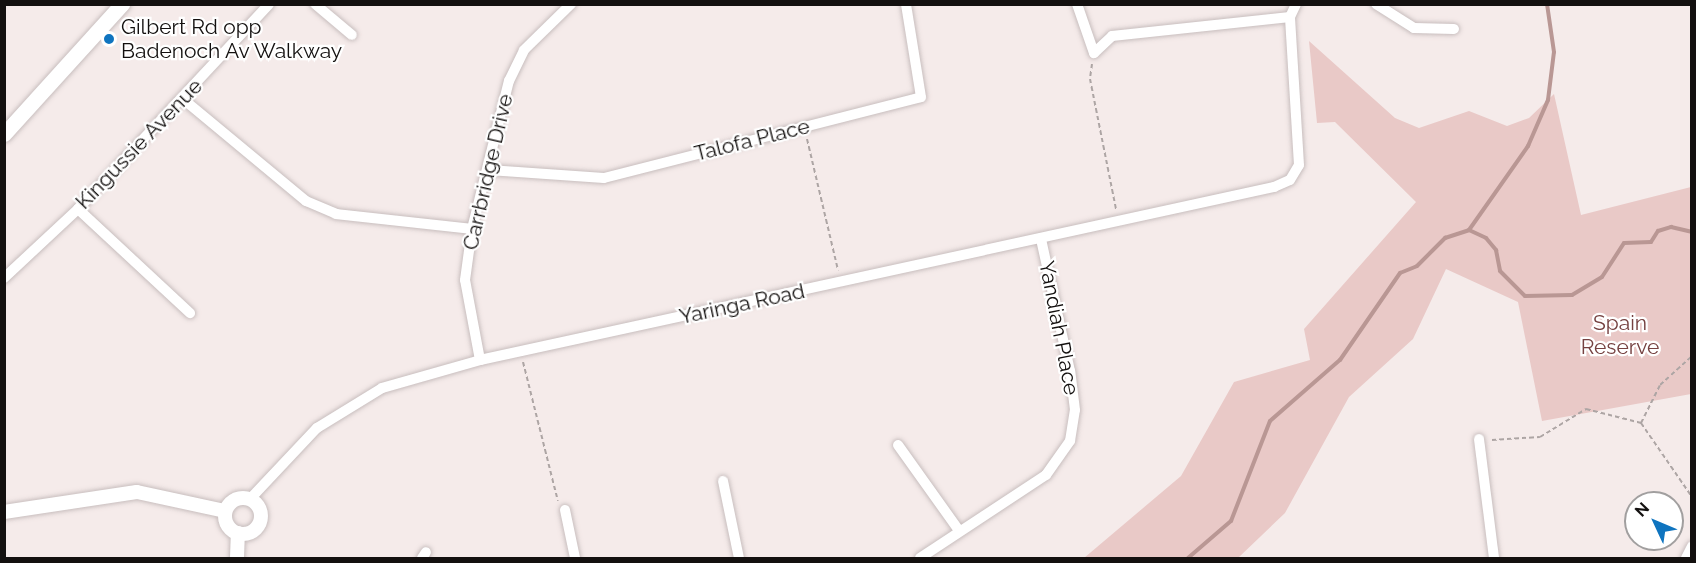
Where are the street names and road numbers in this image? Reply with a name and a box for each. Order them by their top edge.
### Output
street label: Kingussie Avenue [70,73,208,215]
street label: Carrbridge Drive [458,92,518,252]
street label: Talofa Place [692,114,812,166]
street label: Yandiah Place [1034,259,1084,397]
street label: Yaringa Road [677,278,807,330]

